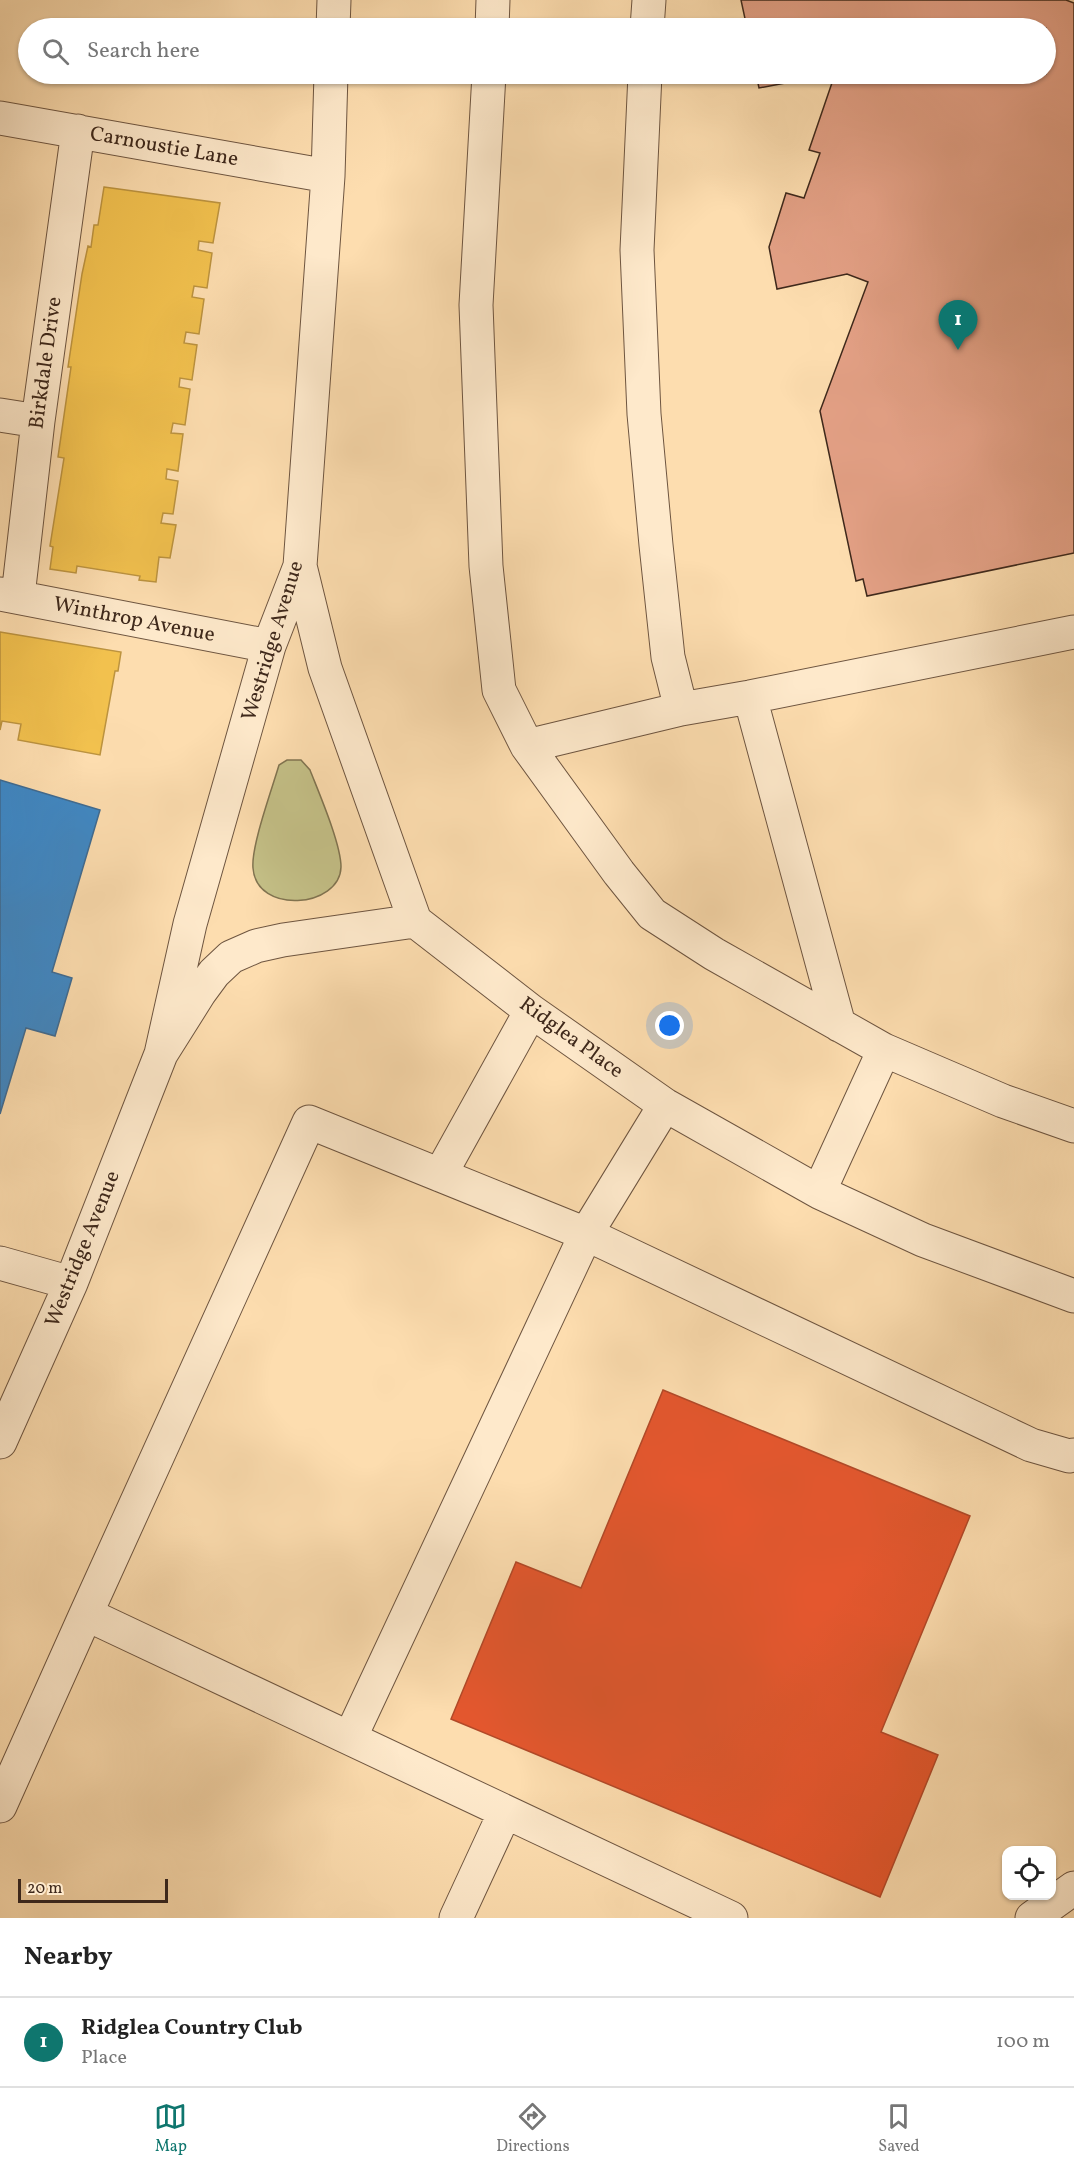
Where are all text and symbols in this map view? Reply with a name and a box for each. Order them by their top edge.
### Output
search box [18,18,1056,84]
icon: search [39,35,72,68]
text: Search here [87,36,200,67]
street label: Carnoustie Lane [88,120,240,174]
street label: Birkdale Drive [22,295,70,431]
pin: 1 [938,300,978,350]
street label: Westridge Avenue [235,557,311,725]
street label: Winthrop Avenue [51,590,217,650]
street label: Ridglea Place [513,990,629,1086]
your location [655,1011,684,1040]
street label: Westridge Avenue [38,1166,128,1332]
map controls [1002,1846,1056,1900]
button: locate [1002,1846,1056,1900]
scale bar [18,1876,168,1904]
text: 20 m [27,1878,62,1900]
text: Nearby [24,1939,113,1975]
text: Ridglea Country Club [81,2013,302,2044]
text: 1 [39,2028,48,2056]
text: 100 m [996,2028,1050,2056]
text: Place [81,2044,127,2072]
tab: Map [154,2100,187,2158]
tab: Directions [496,2100,570,2158]
tab: Saved [878,2100,920,2158]

